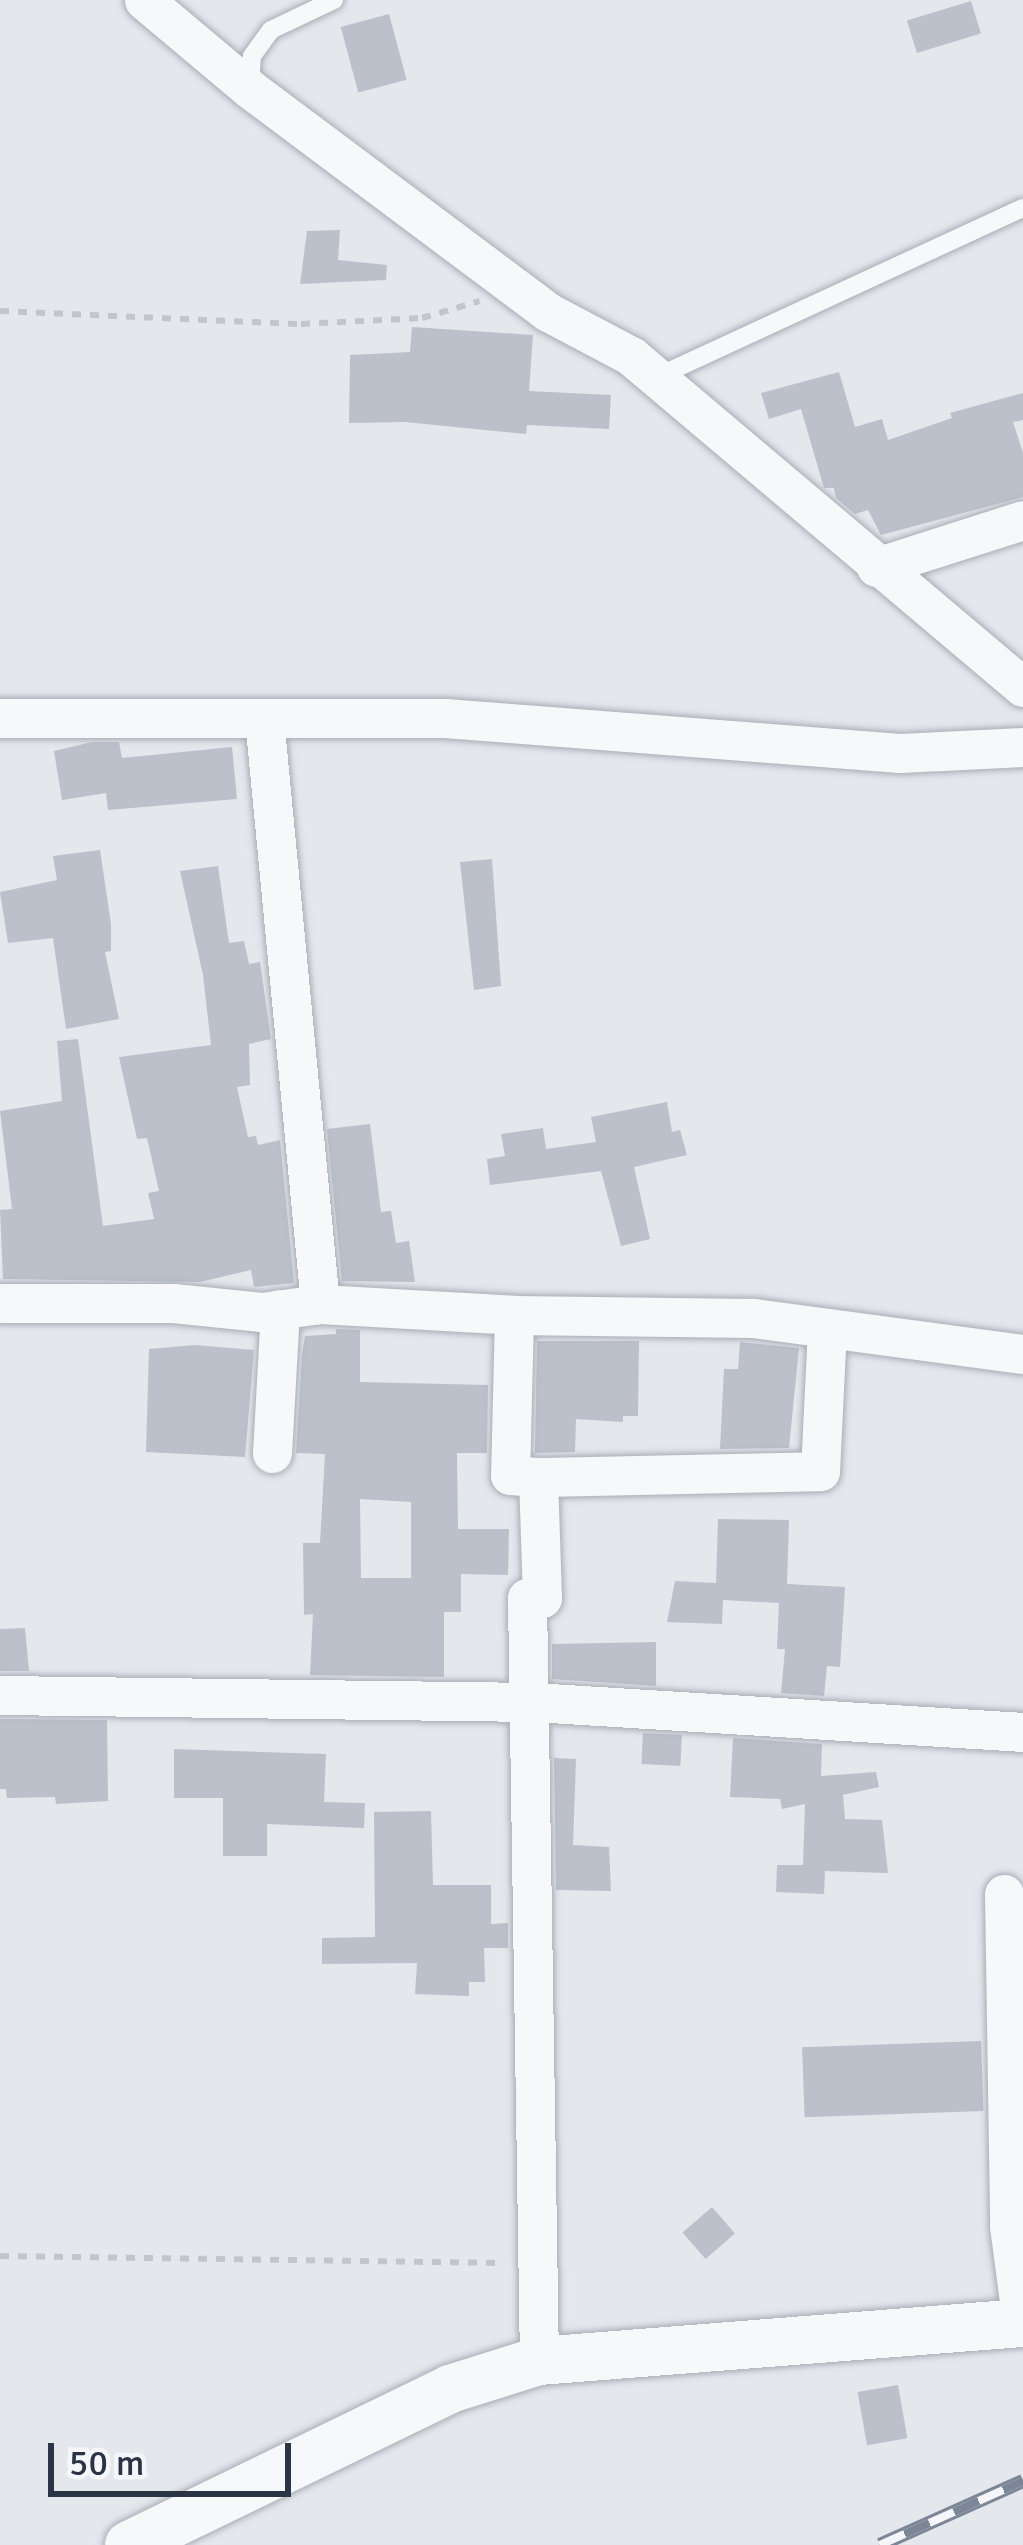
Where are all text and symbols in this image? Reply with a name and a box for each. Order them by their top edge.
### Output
scale bar [54,2419,297,2493]
text: 50 m [69,2441,145,2486]

